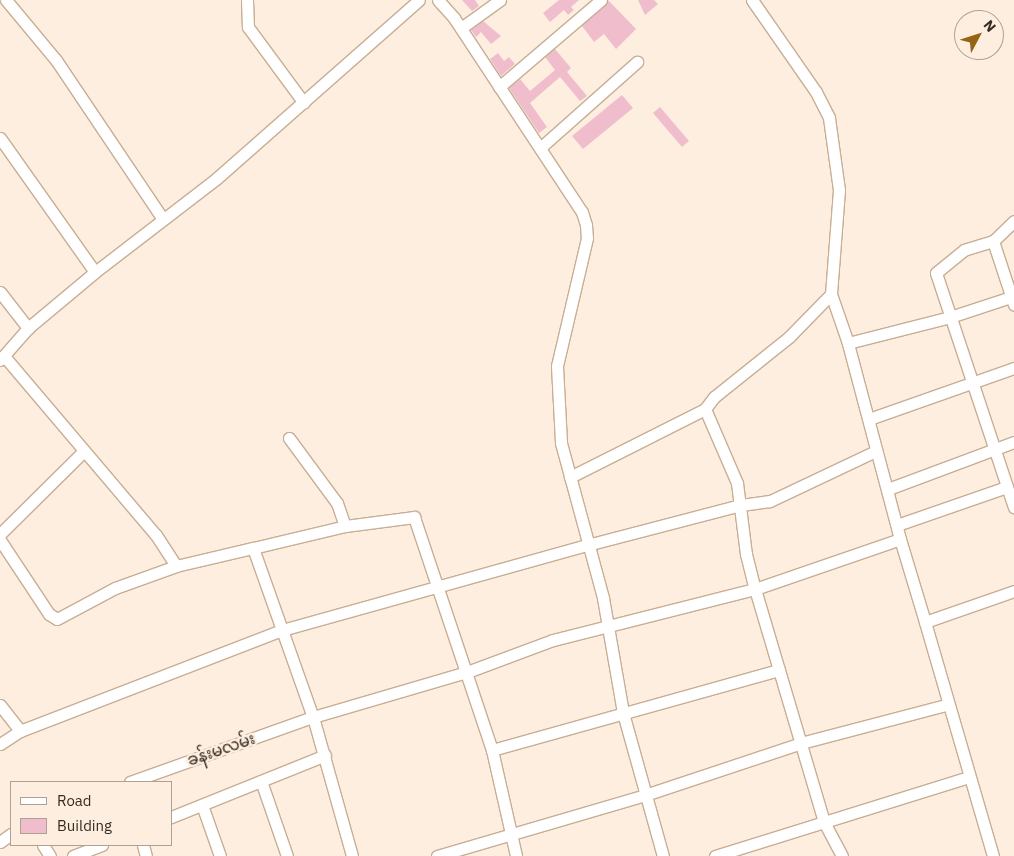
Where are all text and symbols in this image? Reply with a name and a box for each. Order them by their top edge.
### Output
north arrow [954,10,1004,60]
text: N [980,16,1000,36]
street label: ခန်းမလမ်း [184,728,258,770]
legend [10,781,172,846]
text: Road [57,791,92,810]
text: Building [57,816,112,835]

